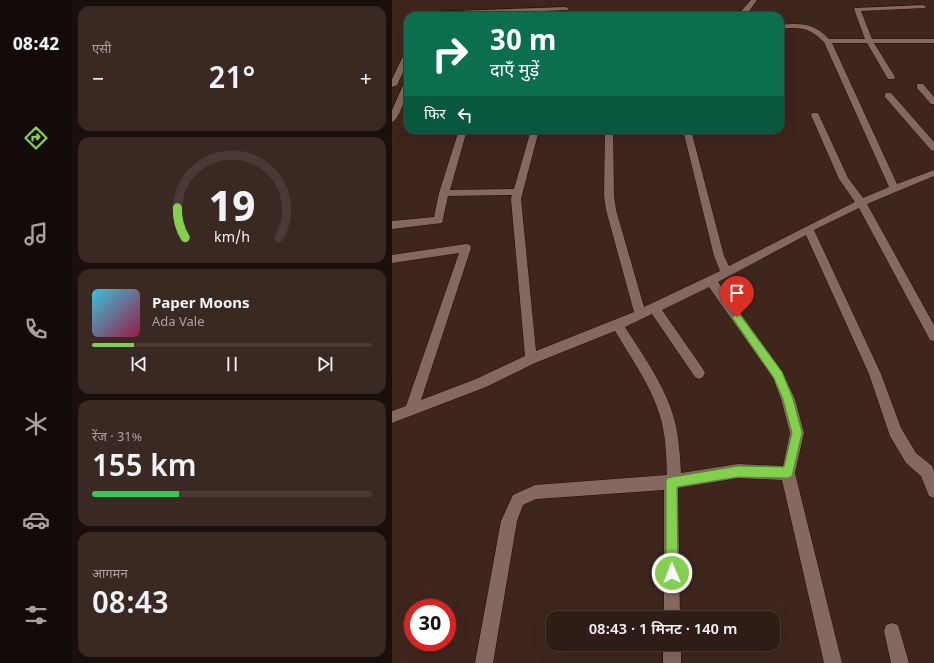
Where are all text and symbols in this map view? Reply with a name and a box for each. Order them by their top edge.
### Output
text: 30 m [490,25,556,61]
icon: right [424,28,476,80]
text: 08:42 [13,34,59,57]
text: एसी [92,41,111,58]
text: दाएँ मुड़ें [490,60,539,83]
text: 21° [209,61,255,100]
text: − [92,66,104,95]
text: + [360,66,372,95]
icon: left [454,104,476,126]
text: फिर [424,106,446,125]
icon: directions [22,124,50,152]
text: 19 [208,184,256,238]
icon: music [22,220,50,248]
text: km/h [214,229,250,248]
pin [720,276,754,317]
icon: arrive [726,282,748,304]
text: Paper Moons [152,295,250,314]
text: Ada Vale [152,314,205,331]
icon: phone [22,315,50,343]
icon: previous [128,353,150,375]
icon: pause [221,353,243,375]
icon: next [314,353,336,375]
icon: climate [22,410,50,438]
text: रेंज · 31% [92,429,142,446]
text: 155 km [92,449,197,488]
icon: car [22,506,50,534]
position arrow [651,552,693,594]
text: आगमन [92,566,128,583]
text: 08:43 [92,586,169,625]
speed limit sign: 30 [404,599,456,651]
icon: filters [22,601,50,629]
text: 08:43 · 1 मिनट · 140 m [589,621,737,640]

